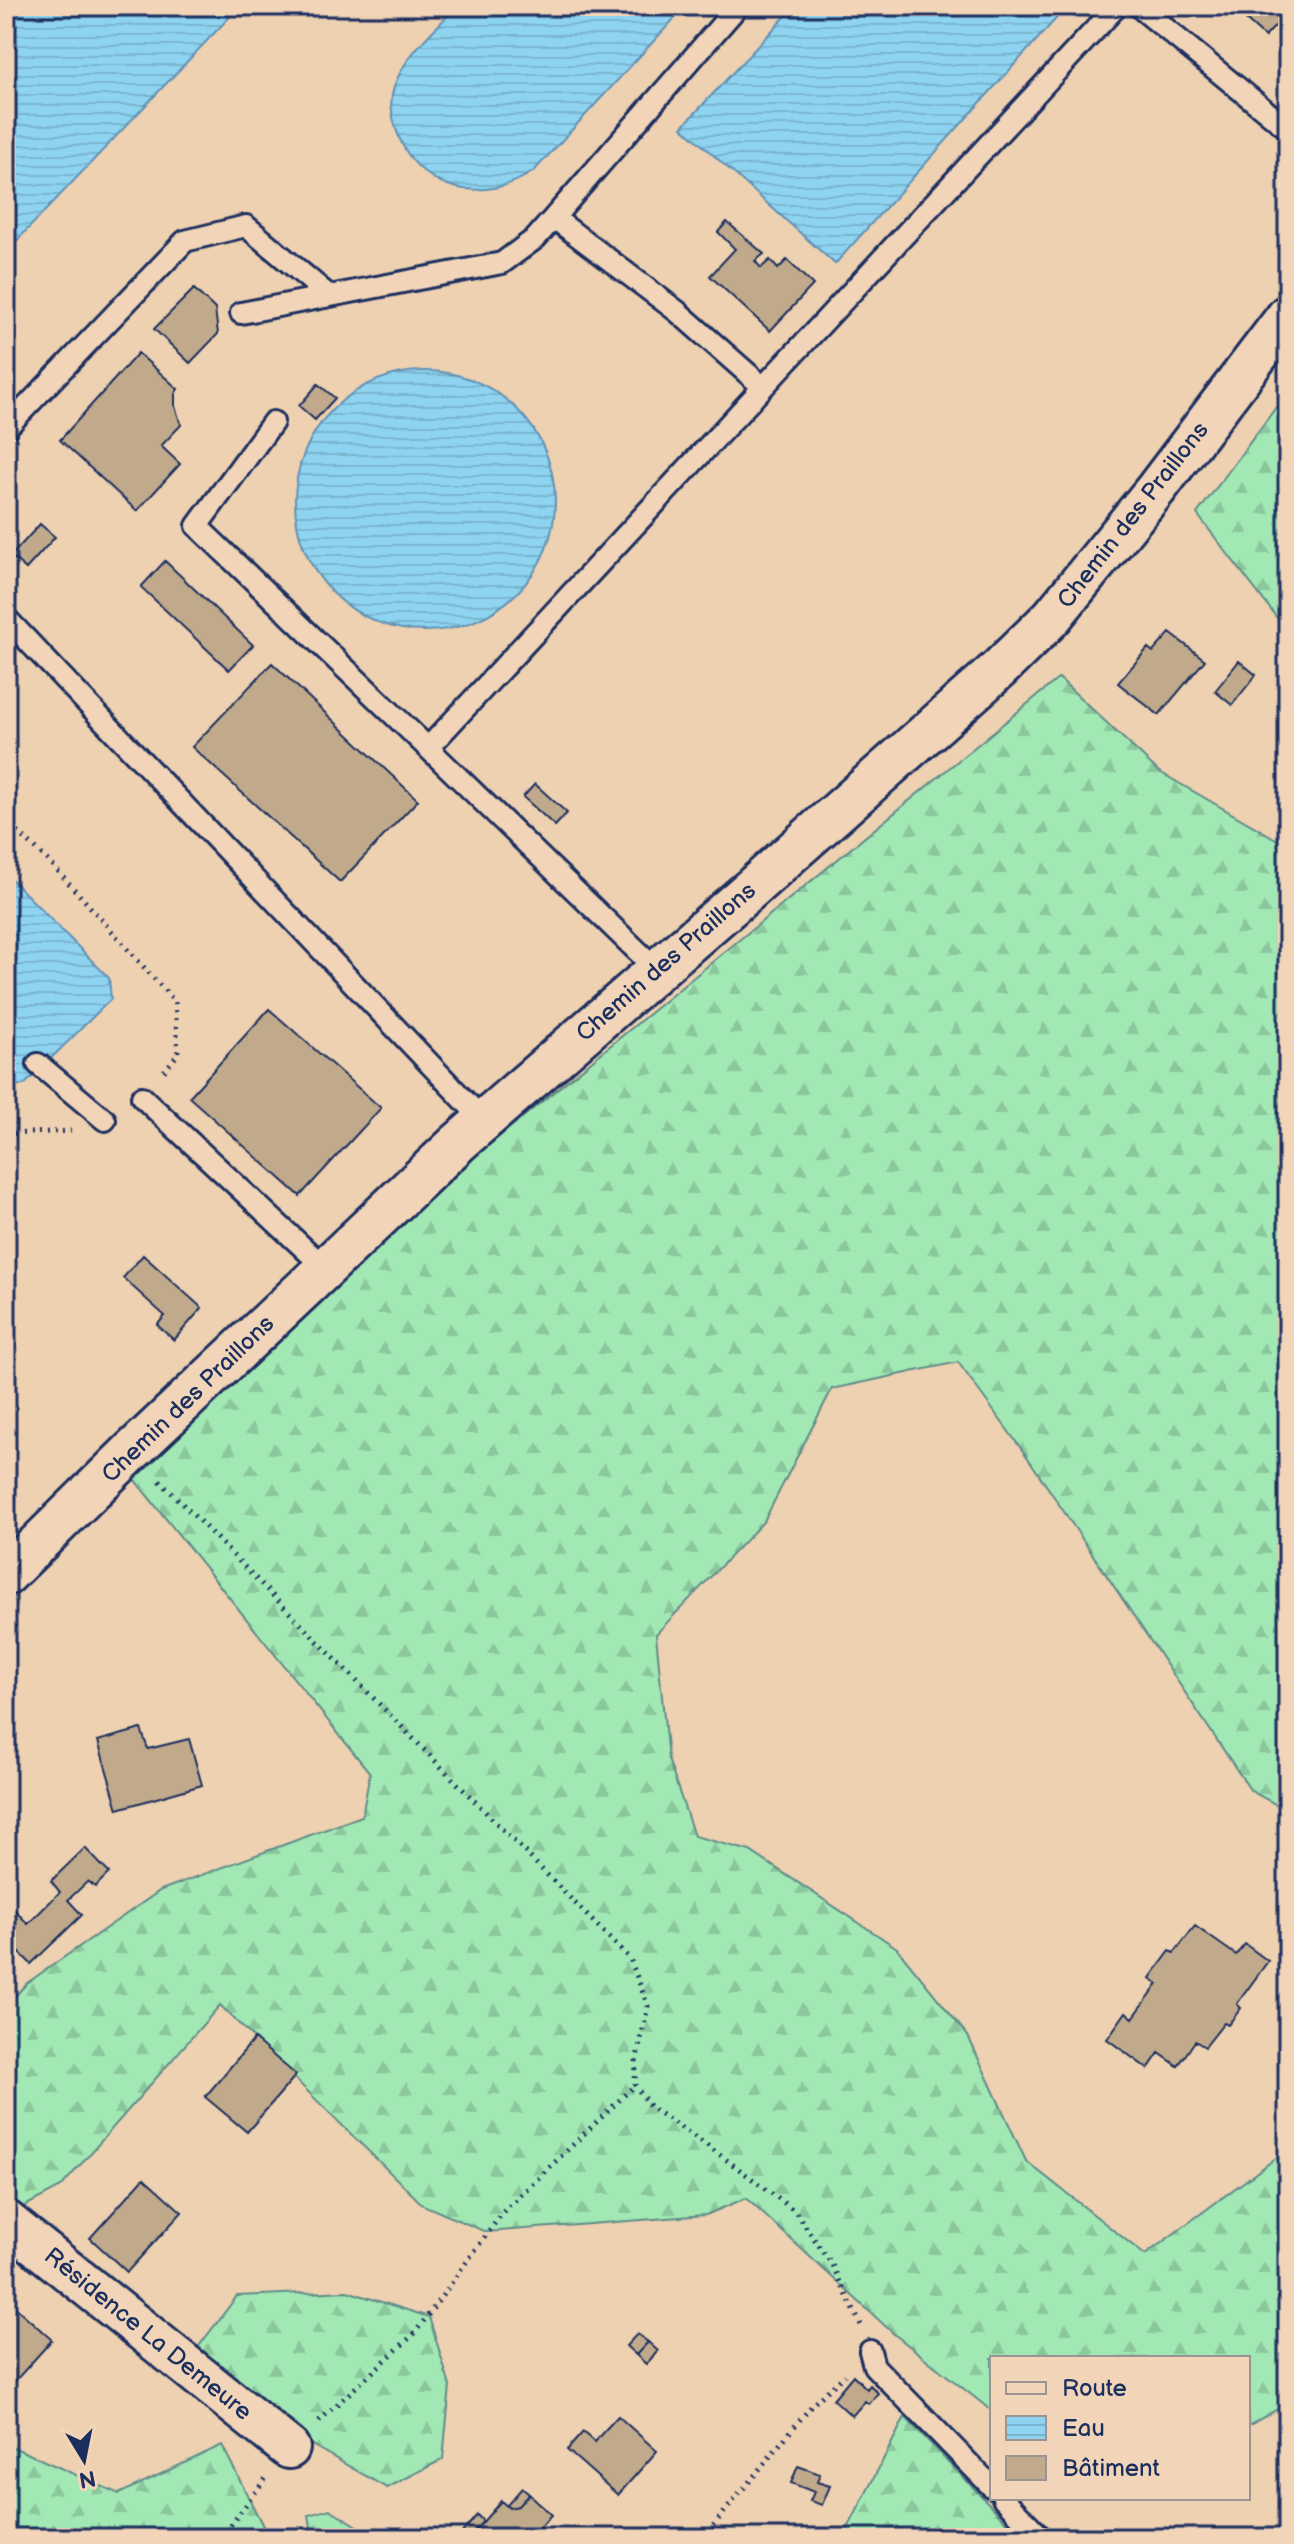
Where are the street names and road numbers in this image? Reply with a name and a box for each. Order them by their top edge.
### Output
street label: Chemin des Praillons [1051,416,1215,614]
street label: Chemin des Praillons [570,876,762,1048]
street label: Chemin des Praillons [96,1309,280,1489]
street label: Résidence La Demeure [38,2241,258,2427]

